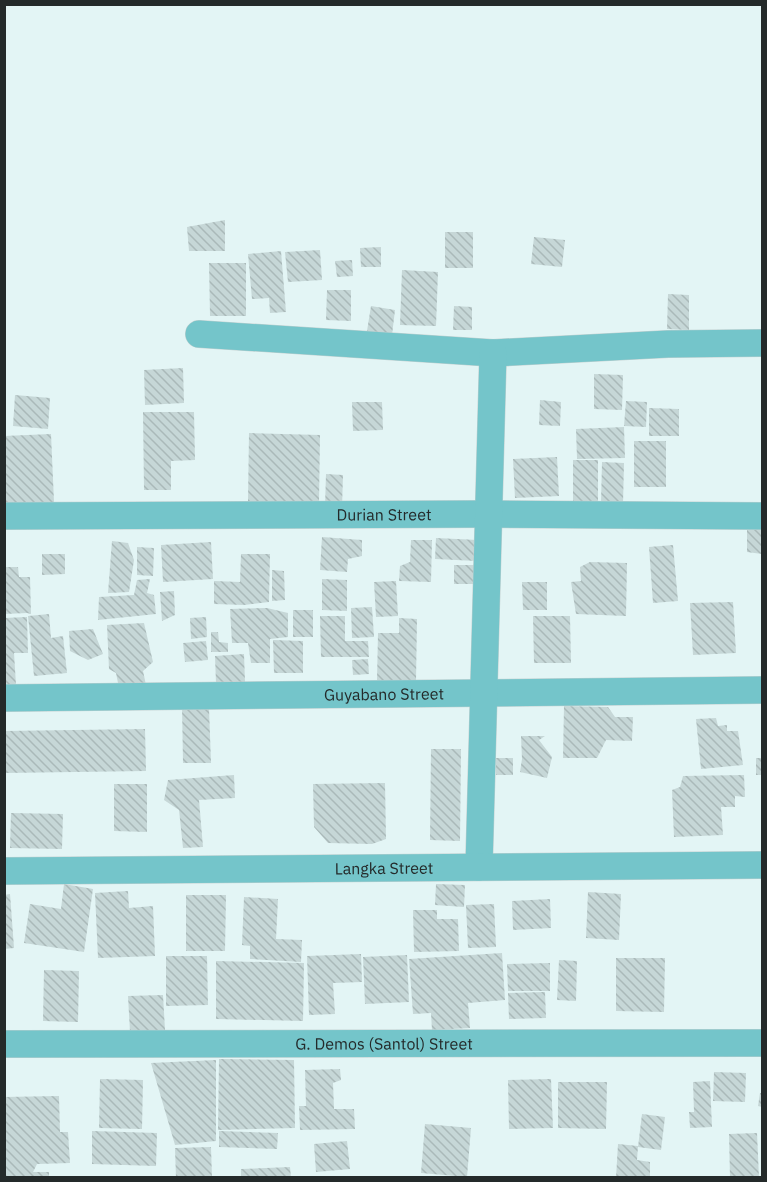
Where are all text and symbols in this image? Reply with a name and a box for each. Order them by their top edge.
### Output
street label: Durian Street [336,504,432,525]
street label: Guyabano Street [324,683,444,705]
street label: Langka Street [335,858,433,878]
street label: G. Demos (Santol) Street [295,1033,473,1054]

